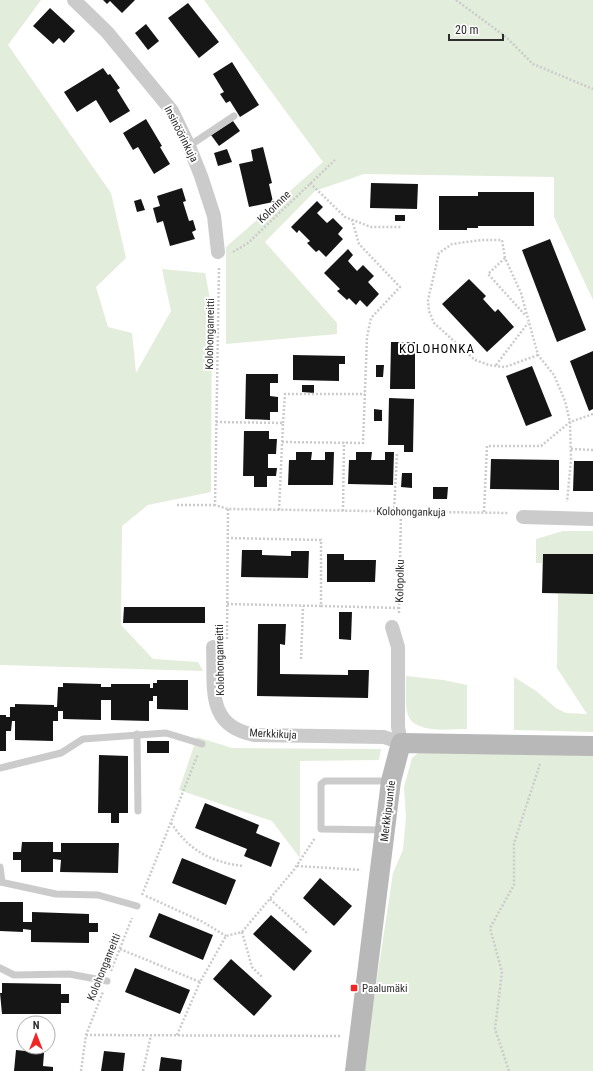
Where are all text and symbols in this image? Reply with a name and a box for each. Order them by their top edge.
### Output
scale bar [449,16,503,42]
text: 20 m [455,23,479,37]
street label: Insinöörinkuja [161,104,201,164]
street label: Kolorinne [255,188,293,226]
street label: Kolohonganreitti [203,298,217,370]
district label: KOLOHONKA [399,341,475,356]
street label: Kolohongankuja [376,505,446,519]
street label: Kolopolku [393,559,407,603]
street label: Kolohonganreitti [213,624,227,696]
street label: Merkkikuja [249,726,297,742]
street label: Merkkipuuntie [378,780,398,842]
street label: Kolohonganreitti [85,931,123,1003]
place label: Paalumäki [362,982,407,995]
marker: Paalumäki [349,983,359,993]
north arrow [16,1015,56,1055]
text: N [33,1019,40,1032]

